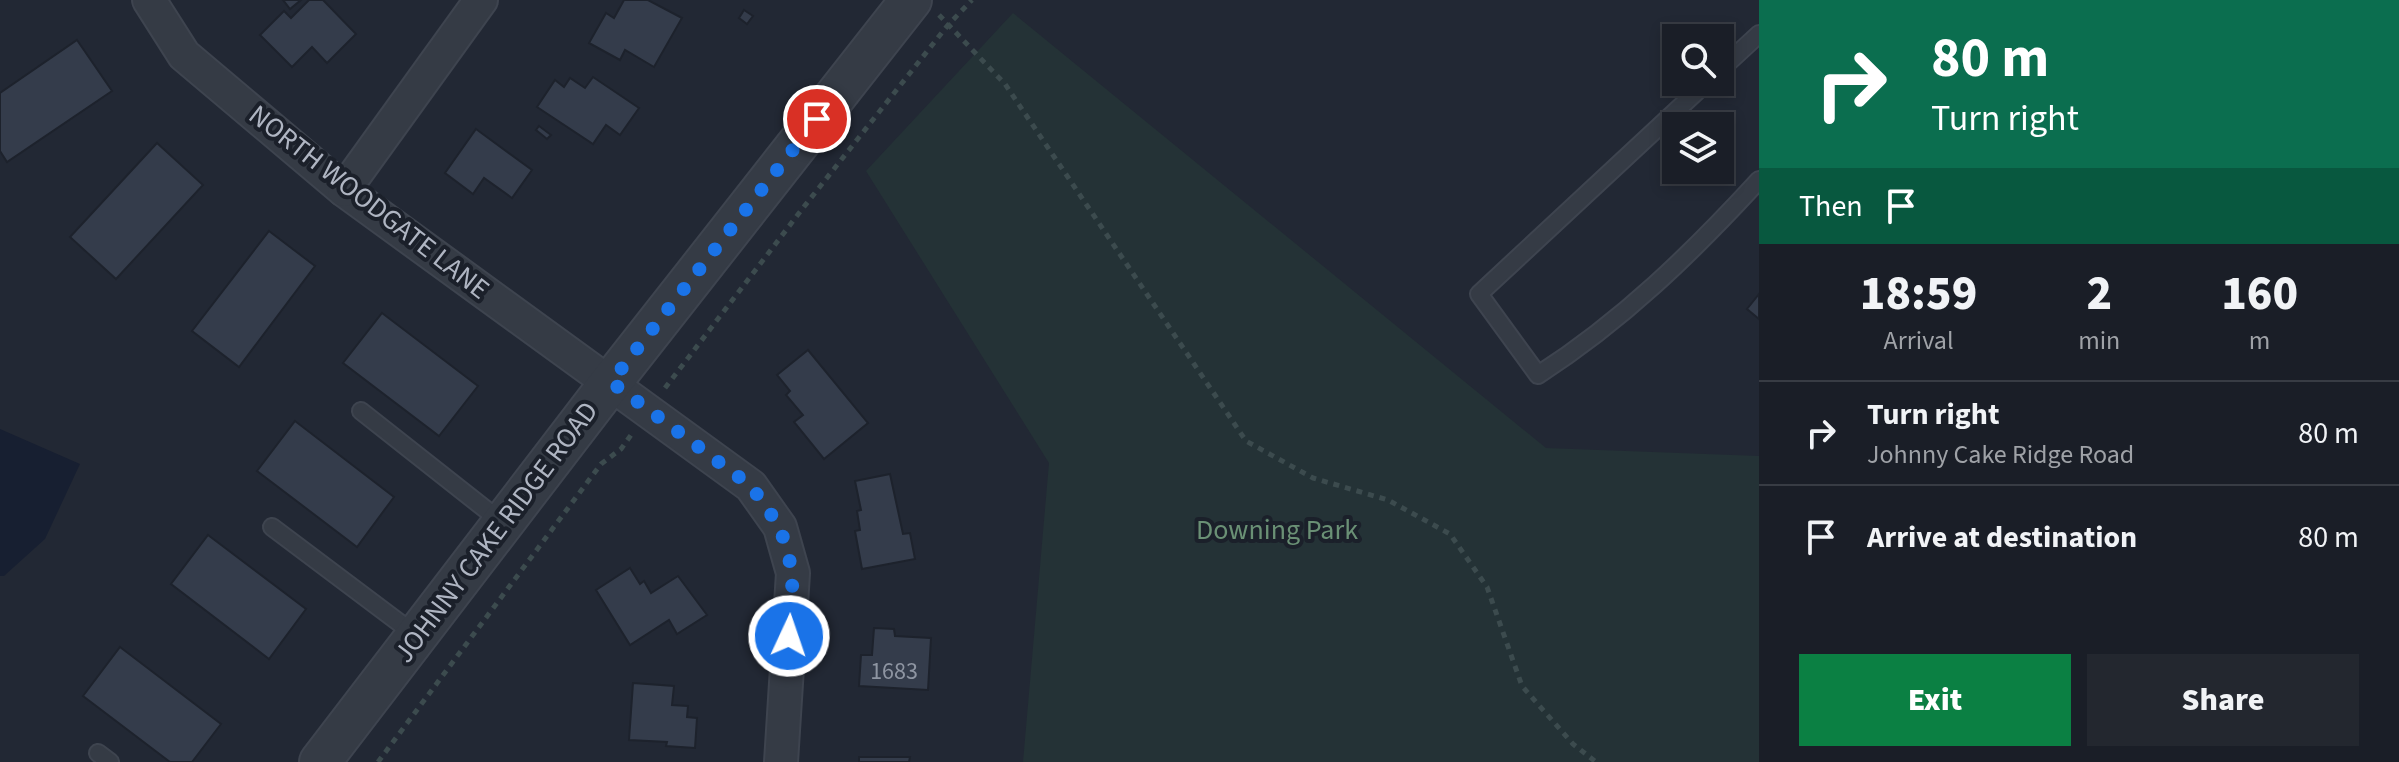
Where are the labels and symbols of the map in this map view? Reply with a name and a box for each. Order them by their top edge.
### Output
pin [783,85,851,153]
street label: NORTH WOODGATE LANE [240,95,498,309]
street label: JOHNNY CAKE RIDGE ROAD [384,393,608,671]
park label: Downing Park [1196,510,1358,550]
position arrow [747,594,831,678]
house number: 1683 [870,654,918,689]

